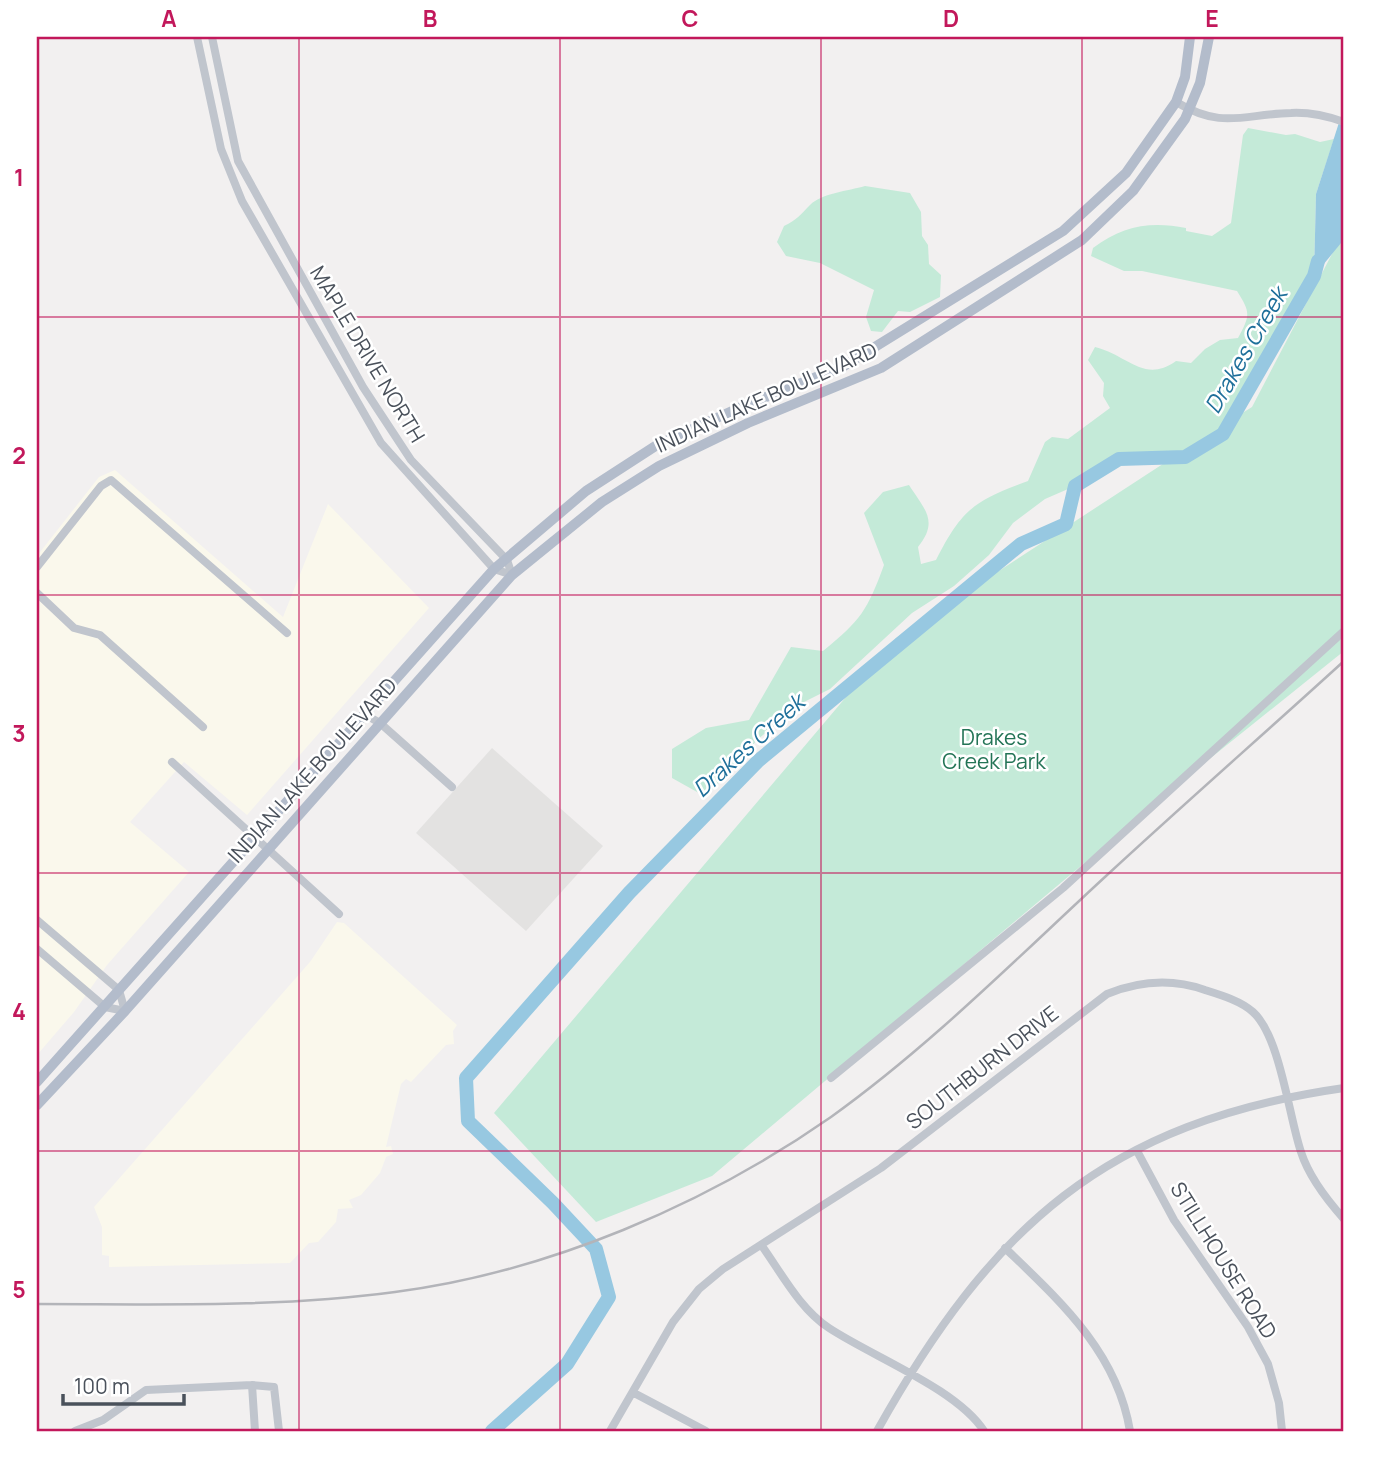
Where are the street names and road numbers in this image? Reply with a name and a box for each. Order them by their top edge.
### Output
street label: MAPLE DRIVE NORTH [304,261,432,447]
street label: INDIAN LAKE BOULEVARD [651,335,881,459]
street label: INDIAN LAKE BOULEVARD [221,671,403,869]
street label: SOUTHBURN DRIVE [900,999,1064,1135]
street label: STILLHOUSE ROAD [1164,1176,1284,1344]

